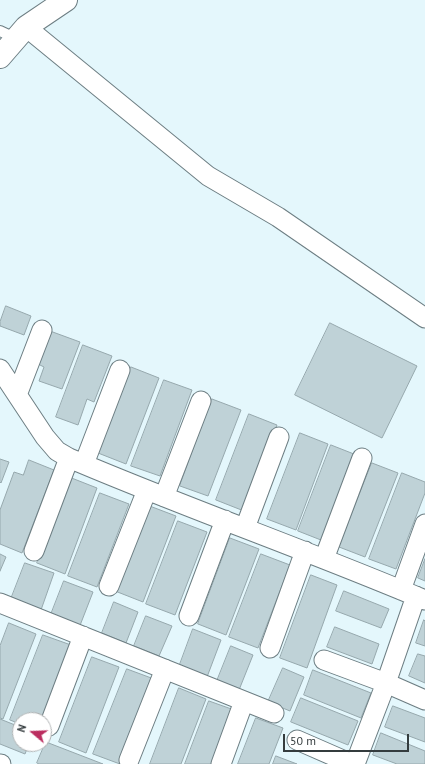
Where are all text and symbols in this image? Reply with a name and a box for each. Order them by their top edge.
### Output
north arrow [12,712,52,752]
text: N [14,723,29,734]
scale bar [285,726,411,752]
text: 50 m [290,733,316,748]

